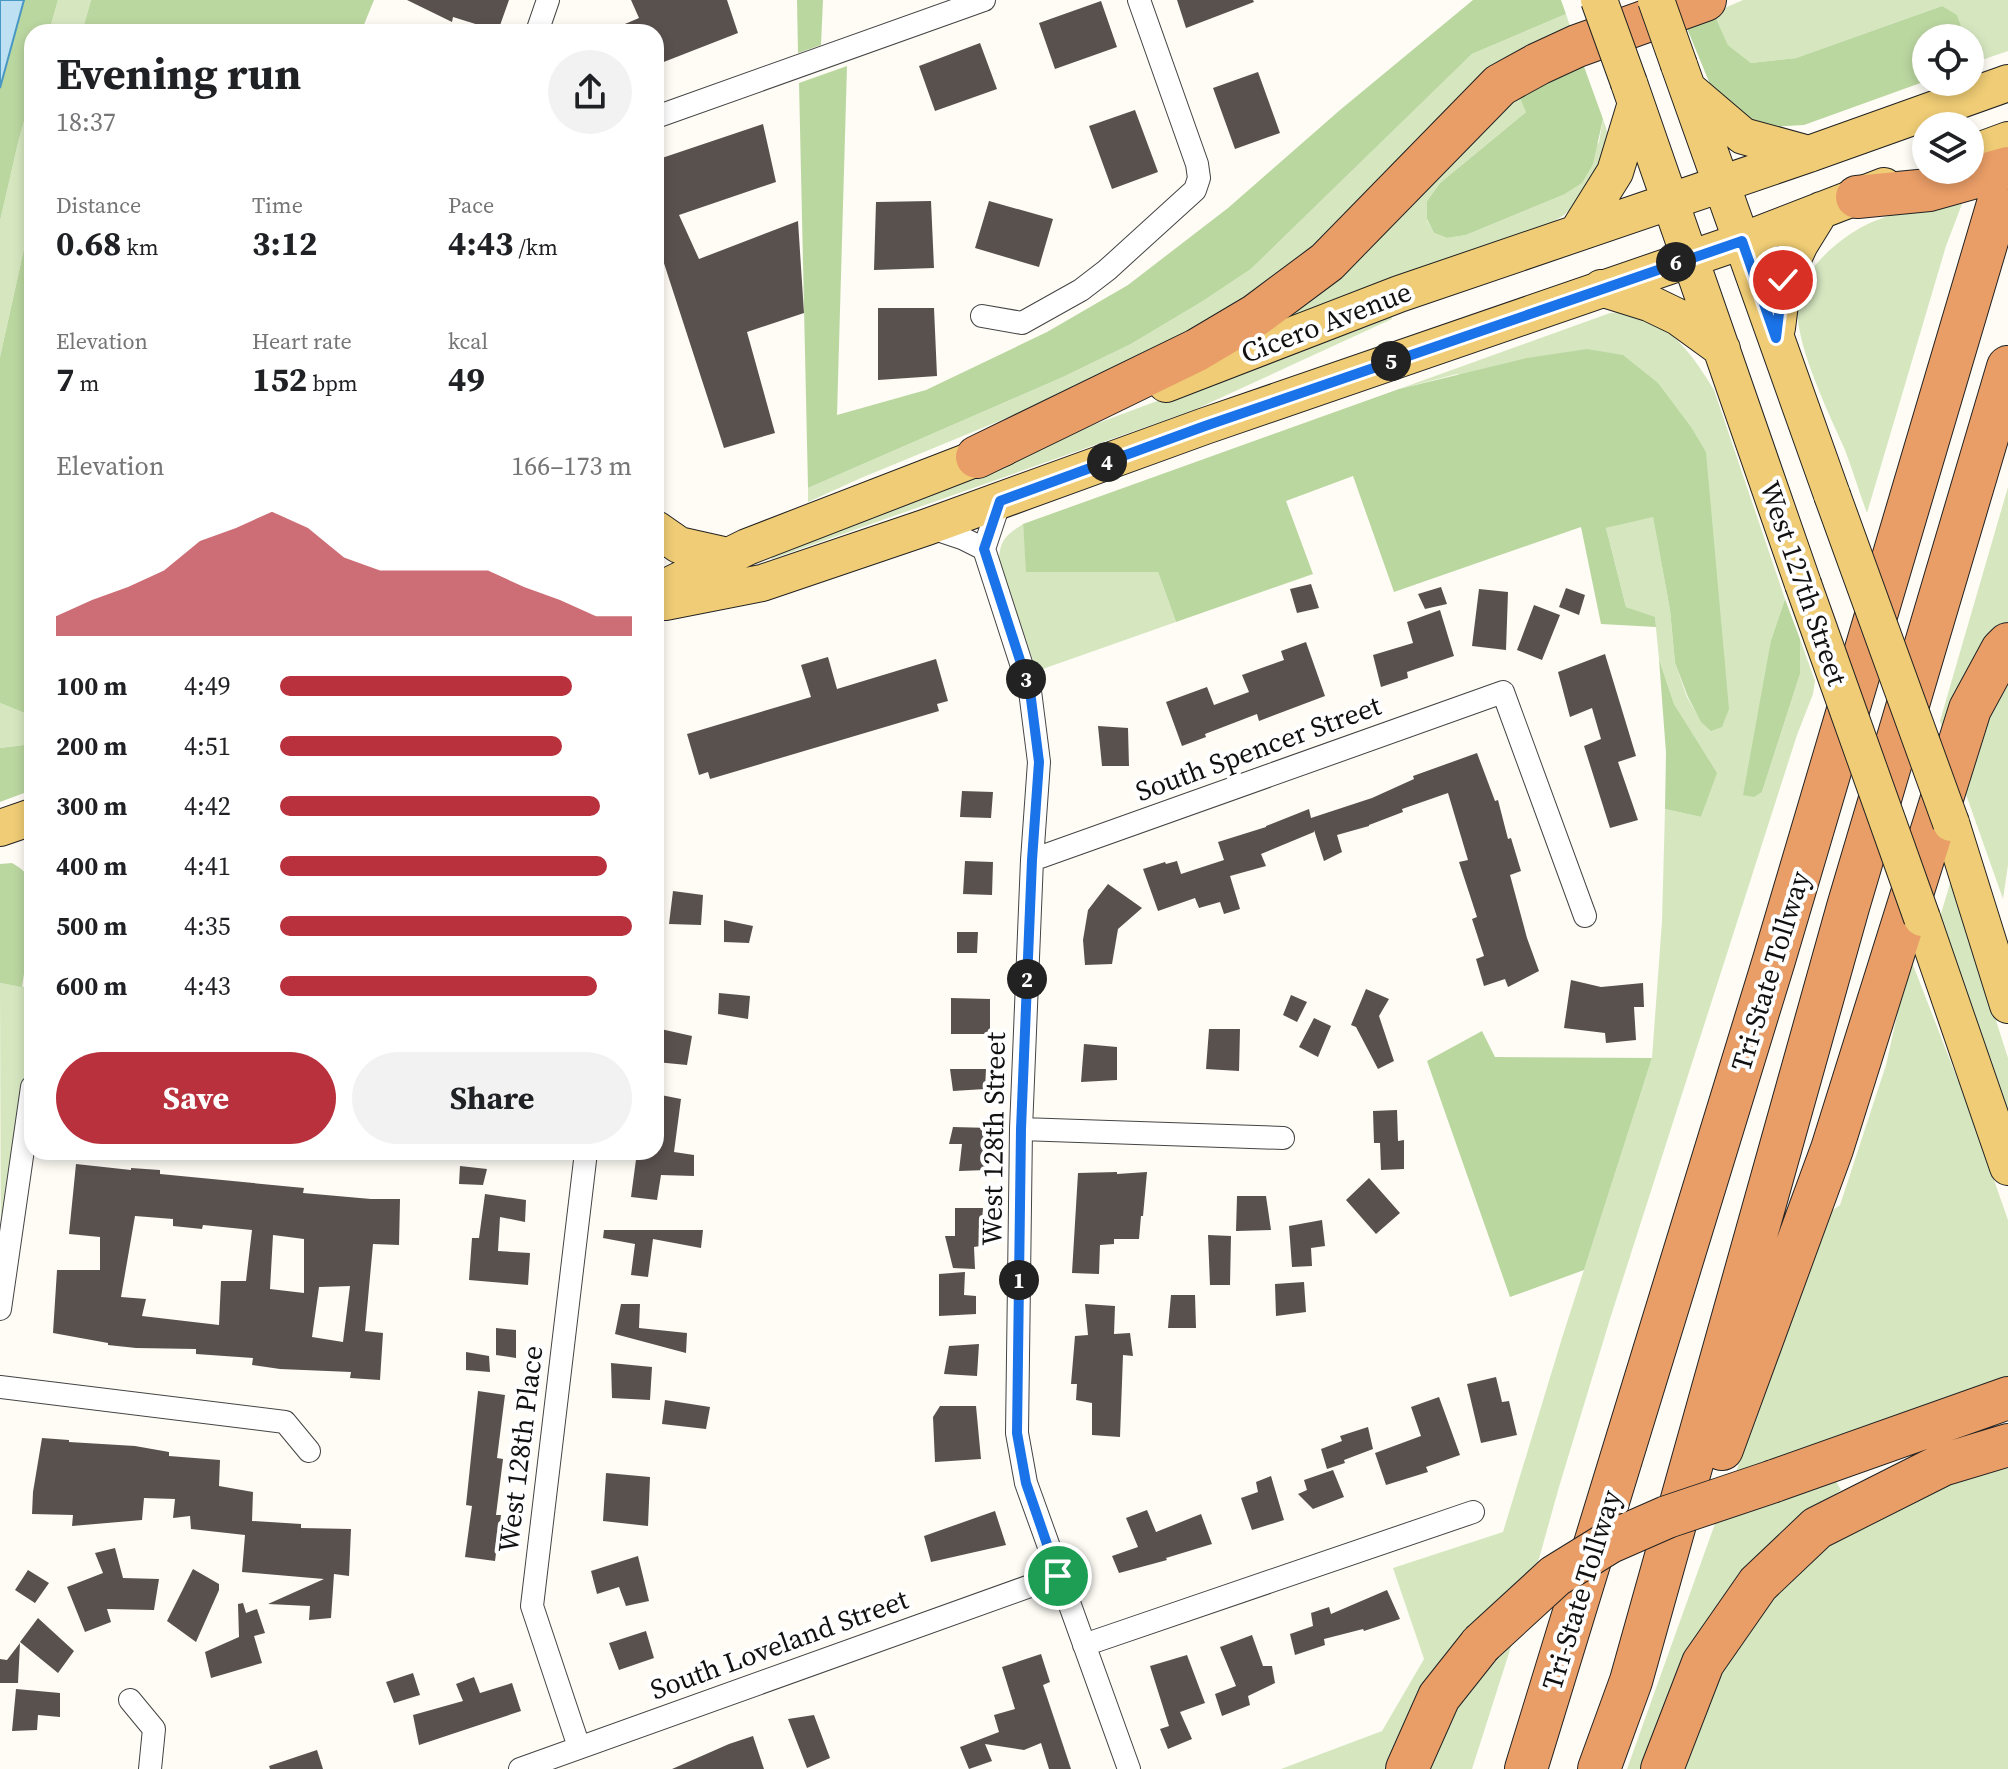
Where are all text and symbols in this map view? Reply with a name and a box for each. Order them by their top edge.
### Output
map controls [1912,24,1984,184]
button: locate [1912,24,1984,96]
text: Evening run [56,43,301,104]
button: share [548,50,632,134]
text: 18:37 [56,104,116,140]
button: layers [1912,112,1984,184]
text: Distance [56,190,141,220]
text: Time [252,190,303,220]
text: Pace [448,190,494,220]
text: 0.68 [56,220,121,266]
text: 3:12 [252,220,317,266]
text: 4:43 [448,220,513,266]
text: km [121,232,158,262]
text: /km [513,232,558,262]
pin: 6 [1656,242,1696,282]
pin [1749,246,1817,314]
text: 6 [1670,247,1682,277]
icon: check [1761,258,1805,302]
street label: Cicero Avenue [1235,272,1417,372]
text: Elevation [56,326,148,356]
text: Heart rate [252,326,352,356]
text: kcal [448,326,488,356]
pin: 5 [1371,341,1411,381]
text: 5 [1385,346,1397,376]
text: 7 [56,356,74,402]
text: 152 [252,356,307,402]
text: 49 [448,356,485,402]
text: m [74,368,99,398]
text: bpm [307,368,358,398]
pin: 4 [1087,442,1127,482]
text: 4 [1101,447,1113,477]
text: Elevation [56,448,165,484]
text: 166–173 m [511,448,632,484]
street label: West 127th Street [1751,476,1857,691]
pin: 3 [1006,659,1046,699]
text: 3 [1020,664,1032,694]
text: 100 m [56,668,127,704]
text: 4:49 [184,668,231,704]
street label: South Spencer Street [1130,686,1387,810]
text: 200 m [56,728,127,764]
text: 4:51 [184,728,231,764]
text: 300 m [56,788,127,824]
text: 4:42 [184,788,231,824]
text: 400 m [56,848,127,884]
text: 4:41 [184,848,231,884]
street label: Tri-State Tollway [1722,866,1819,1076]
text: 500 m [56,908,127,944]
text: 4:35 [184,908,231,944]
pin: 2 [1007,959,1047,999]
text: 2 [1021,964,1033,994]
text: 600 m [56,968,127,1004]
text: 4:43 [184,968,231,1004]
street label: West 128th Street [972,1031,1014,1246]
button: Save [56,1052,336,1144]
button: Share [352,1052,632,1144]
pin: 1 [999,1260,1039,1300]
text: 1 [1013,1265,1025,1295]
street label: West 128th Place [488,1343,552,1555]
street label: Tri-State Tollway [1533,1485,1630,1695]
pin [1024,1542,1092,1610]
icon: arrive [1036,1554,1080,1598]
street label: South Loveland Street [645,1579,914,1708]

